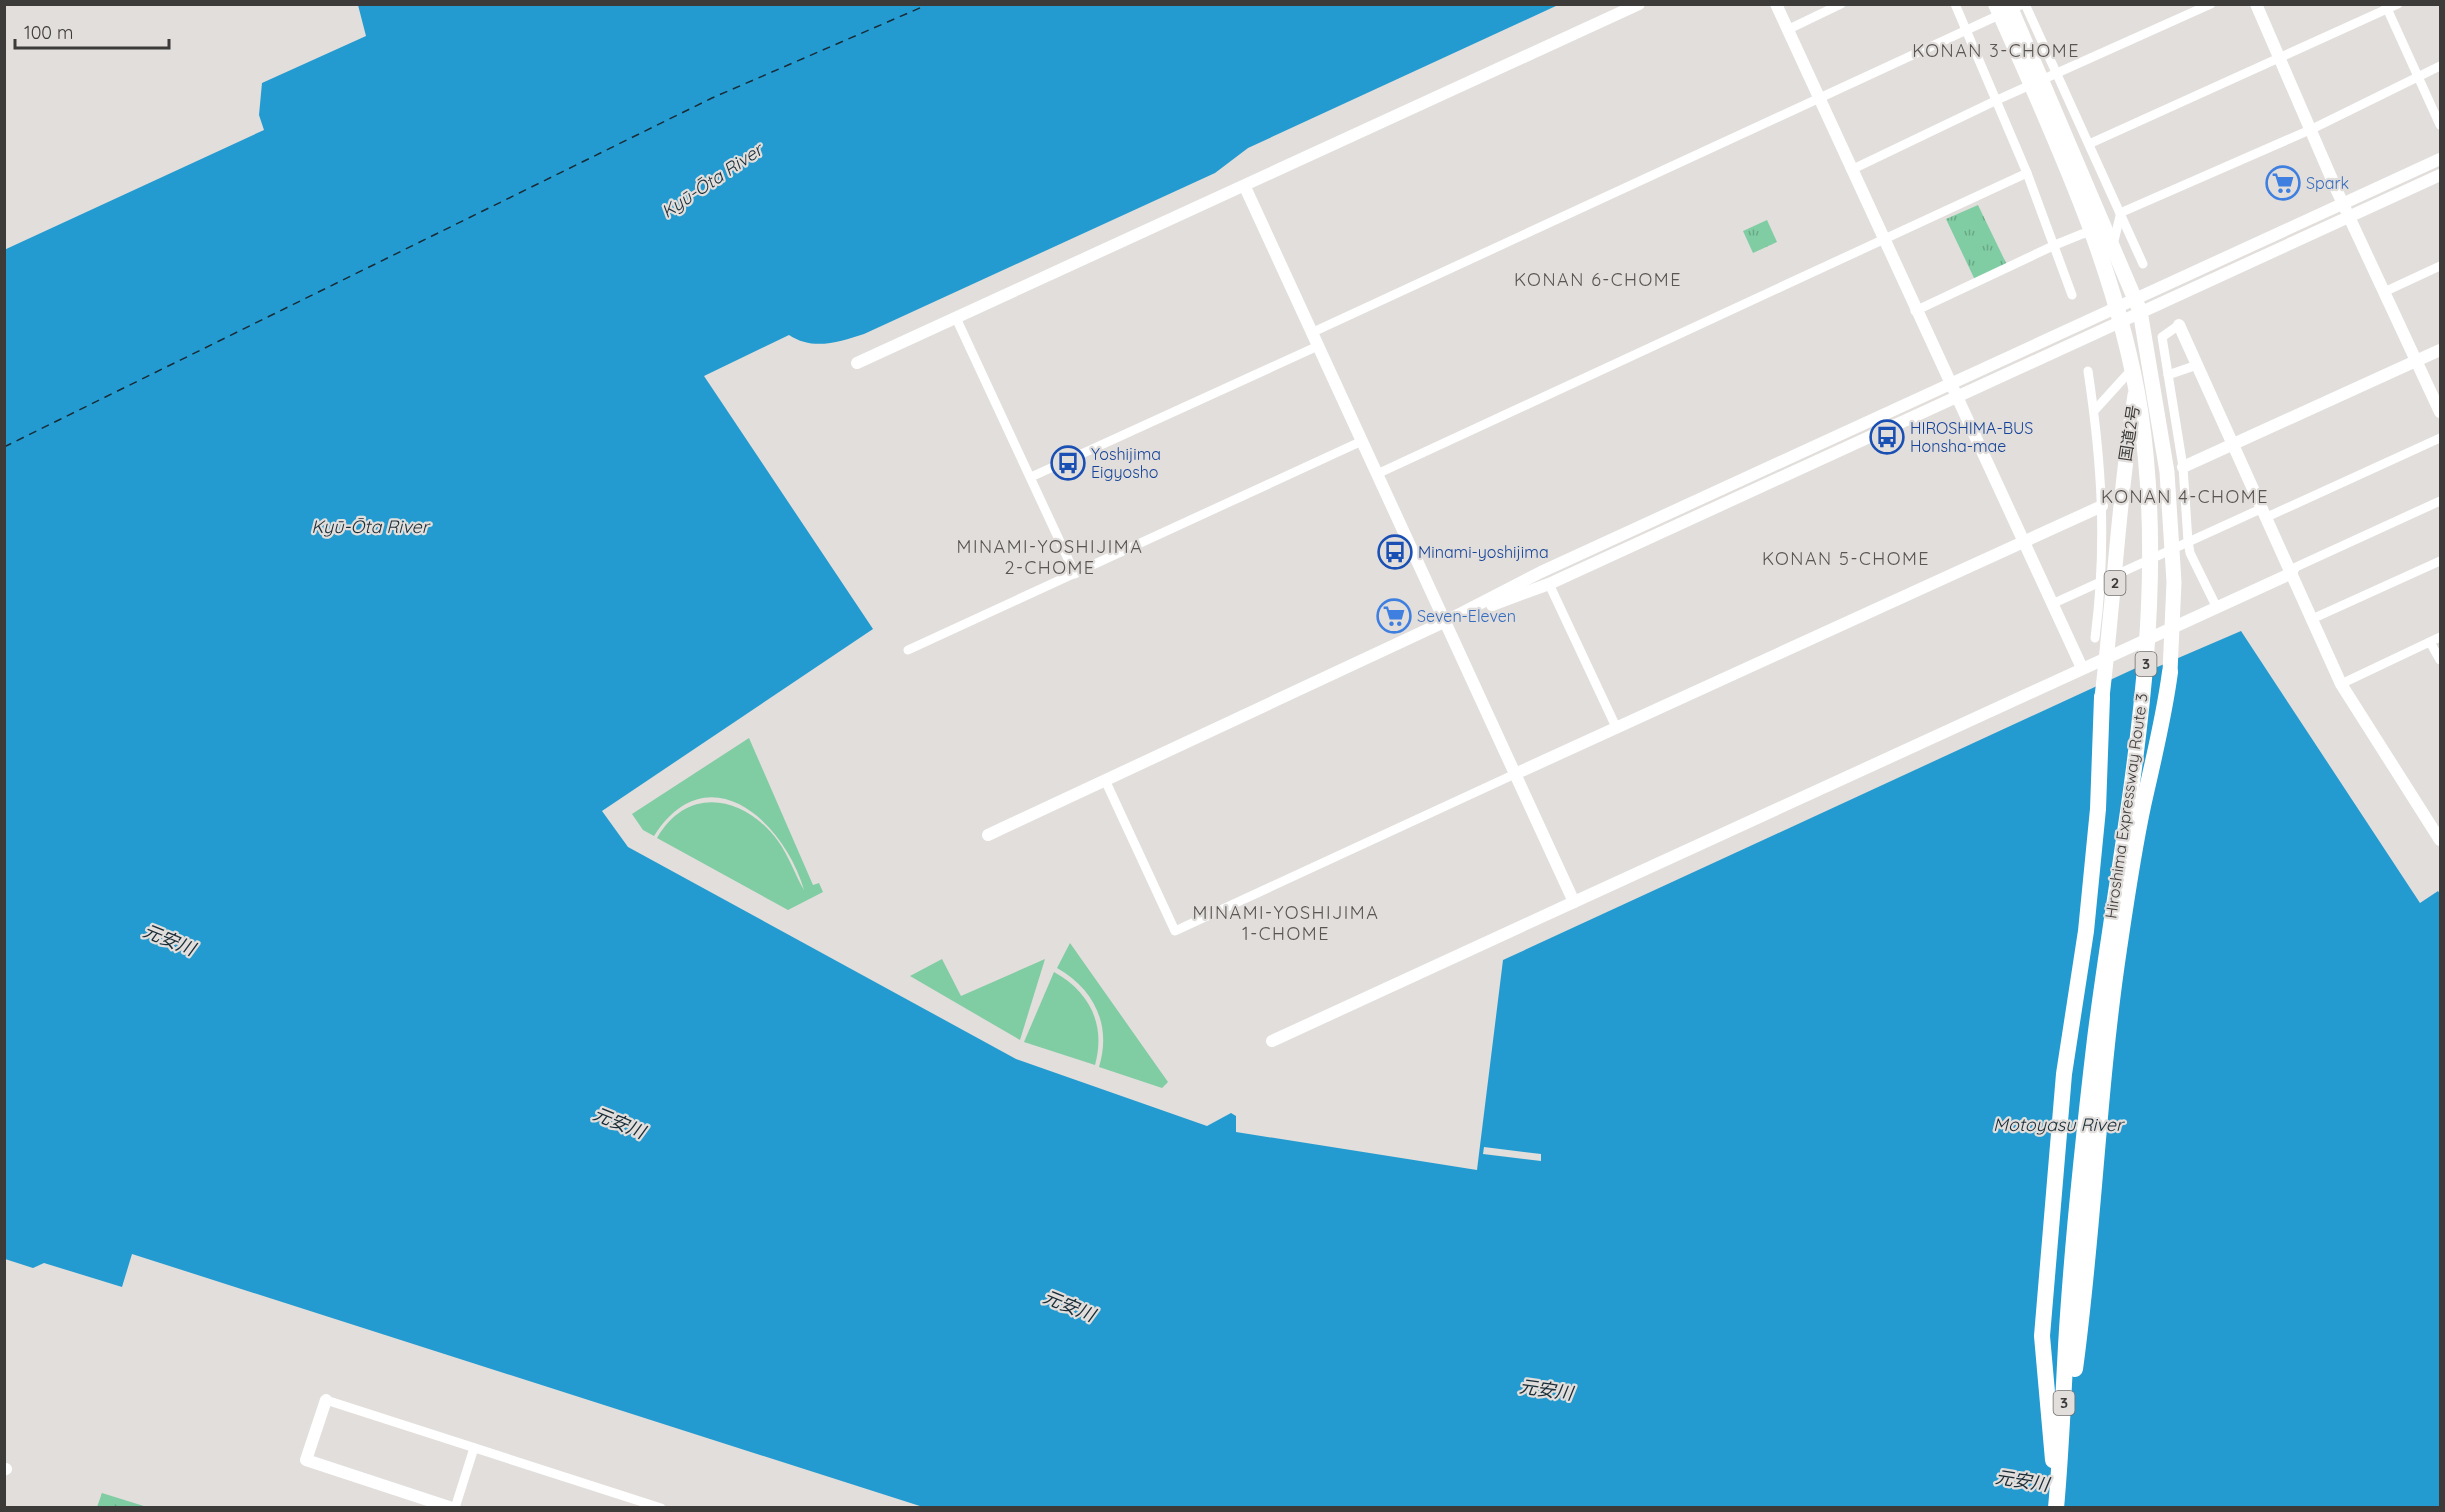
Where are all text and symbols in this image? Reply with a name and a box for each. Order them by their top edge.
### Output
scale bar [15,12,170,50]
text: 100 m [24,21,73,44]
district label: KONAN 3-CHOME [1912,39,2080,62]
water label: Kyū-Ōta River [657,137,769,223]
supermarket icon: Spark [2265,165,2301,201]
place label: Spark [2306,173,2349,193]
district label: KONAN 6-CHOME [1514,268,1682,291]
street label: 国道2号 [2115,403,2143,463]
place label: HIROSHIMA-BUS Honsha-mae [1910,418,2033,456]
bus stop icon: HIROSHIMA-BUS Honsha-mae [1869,419,1905,455]
place label: Yoshijima Eigyosho [1091,444,1161,482]
bus stop icon: Yoshijima Eigyosho [1050,445,1086,481]
district label: KONAN 4-CHOME [2101,485,2269,508]
water label: Kyū-Ōta River [311,515,431,538]
bus stop icon: Minami-yoshijima [1377,534,1413,570]
district label: MINAMI-YOSHIJIMA 2-CHOME [957,535,1143,579]
place label: Minami-yoshijima [1418,542,1549,562]
district label: KONAN 5-CHOME [1762,547,1930,570]
road number: 2 [2104,571,2126,595]
supermarket icon: Seven-Eleven [1376,598,1412,634]
place label: Seven-Eleven [1417,606,1516,626]
road number: 3 [2136,652,2156,676]
street label: Hiroshima Expressway Route 3 [2100,692,2152,920]
district label: MINAMI-YOSHIJIMA 1-CHOME [1193,901,1379,945]
water label: 元安川 [140,919,200,961]
water label: 元安川 [590,1102,650,1144]
water label: Motoyasu River [1993,1113,2125,1136]
water label: 元安川 [1040,1285,1100,1327]
water label: 元安川 [1518,1374,1576,1405]
road number: 3 [2054,1391,2074,1415]
water label: 元安川 [1994,1465,2053,1496]

